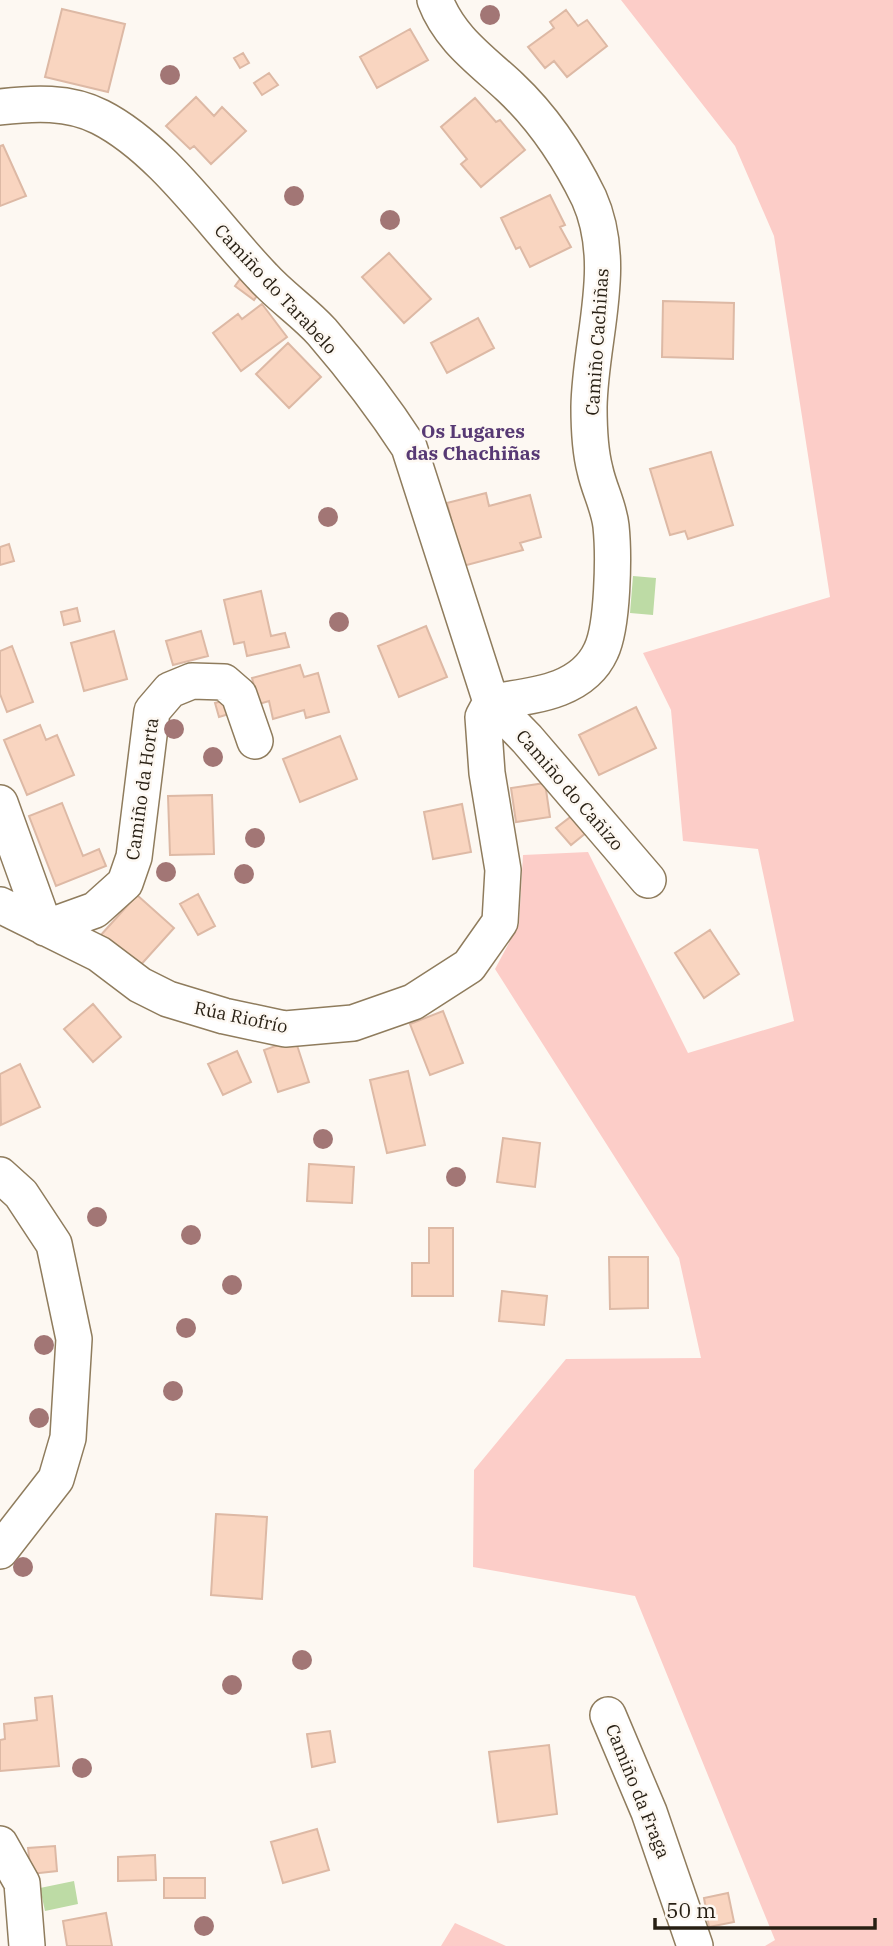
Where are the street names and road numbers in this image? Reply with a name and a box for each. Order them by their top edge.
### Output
street label: Camiño do Tarabelo [210,219,342,359]
street label: Camiño Cachiñas [580,268,614,416]
street label: Camiño da Horta [121,716,163,862]
street label: Camiño do Cañizo [511,725,629,855]
street label: Rúa Riofrío [192,996,290,1038]
street label: Camiño da Fraga [601,1720,676,1862]

